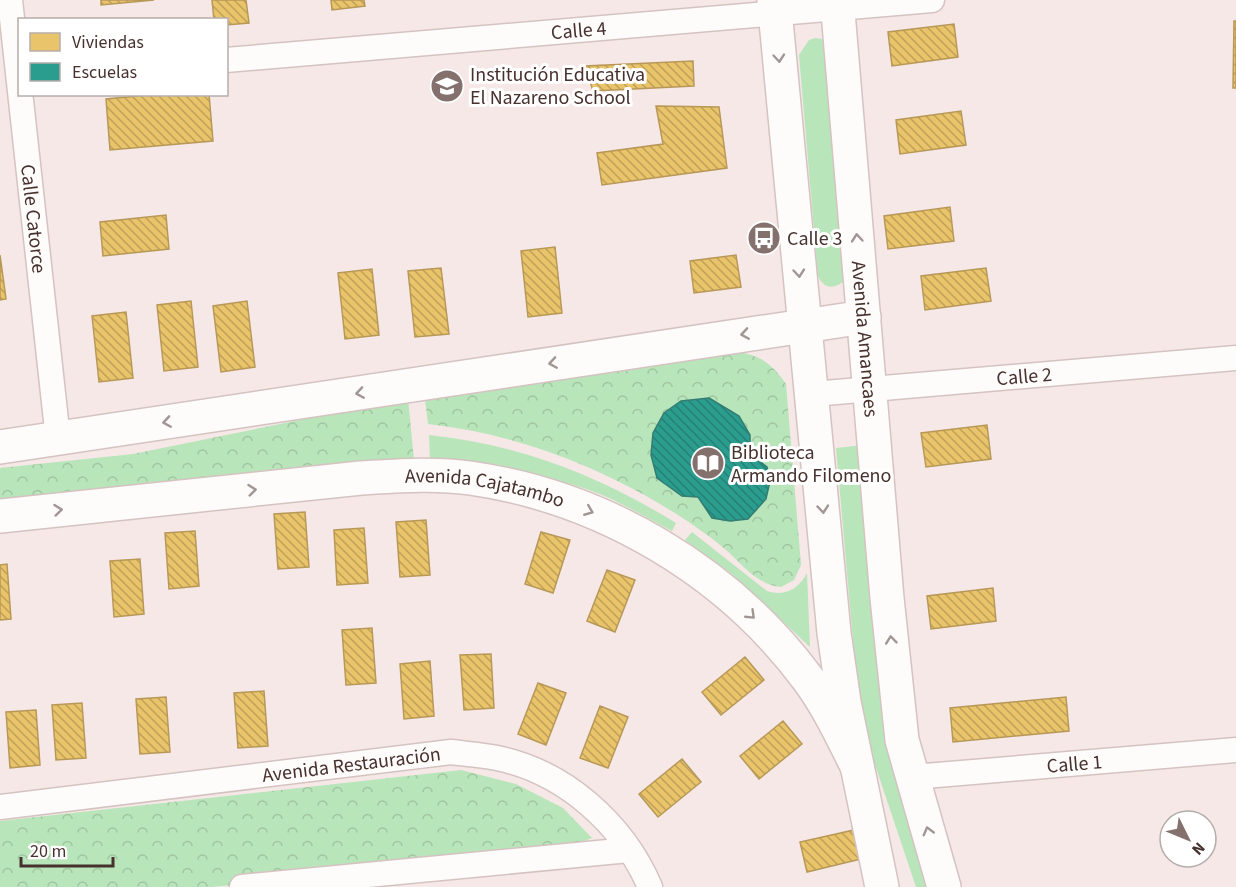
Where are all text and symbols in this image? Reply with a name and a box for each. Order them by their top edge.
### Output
street label: Calle 4 [550,15,608,47]
legend [18,18,228,96]
text: Viviendas [72,30,144,55]
one-way arrow [772,54,785,63]
text: Escuelas [72,60,137,85]
place label: Institución Educativa El Nazareno School [470,61,645,112]
school or university icon: Institución Educativa El Nazareno School [429,68,465,104]
street label: Calle Catorce [13,163,53,275]
bus stop icon: Calle 3 [746,220,782,256]
place label: Calle 3 [787,225,843,253]
one-way arrow [851,234,864,243]
street label: Avenida Amancaes [844,260,885,418]
one-way arrow [792,269,805,278]
one-way arrow [741,327,750,339]
one-way arrow [548,357,557,369]
street label: Calle 2 [995,361,1053,393]
one-way arrow [355,386,364,398]
one-way arrow [162,416,172,428]
place label: Biblioteca Armando Filomeno [731,439,891,490]
library icon: Biblioteca Armando Filomeno [690,445,726,481]
street label: Avenida Cajatambo [404,462,568,515]
one-way arrow [248,484,257,496]
one-way arrow [54,504,63,517]
one-way arrow [582,504,593,516]
one-way arrow [816,504,829,513]
one-way arrow [744,608,755,619]
one-way arrow [885,635,898,644]
street label: Avenida Restauración [261,740,442,790]
street label: Calle 1 [1046,748,1103,781]
north arrow [1158,809,1218,869]
one-way arrow [923,826,935,837]
scale bar [21,830,112,868]
text: N [1187,837,1210,860]
text: 20 m [30,839,66,864]

